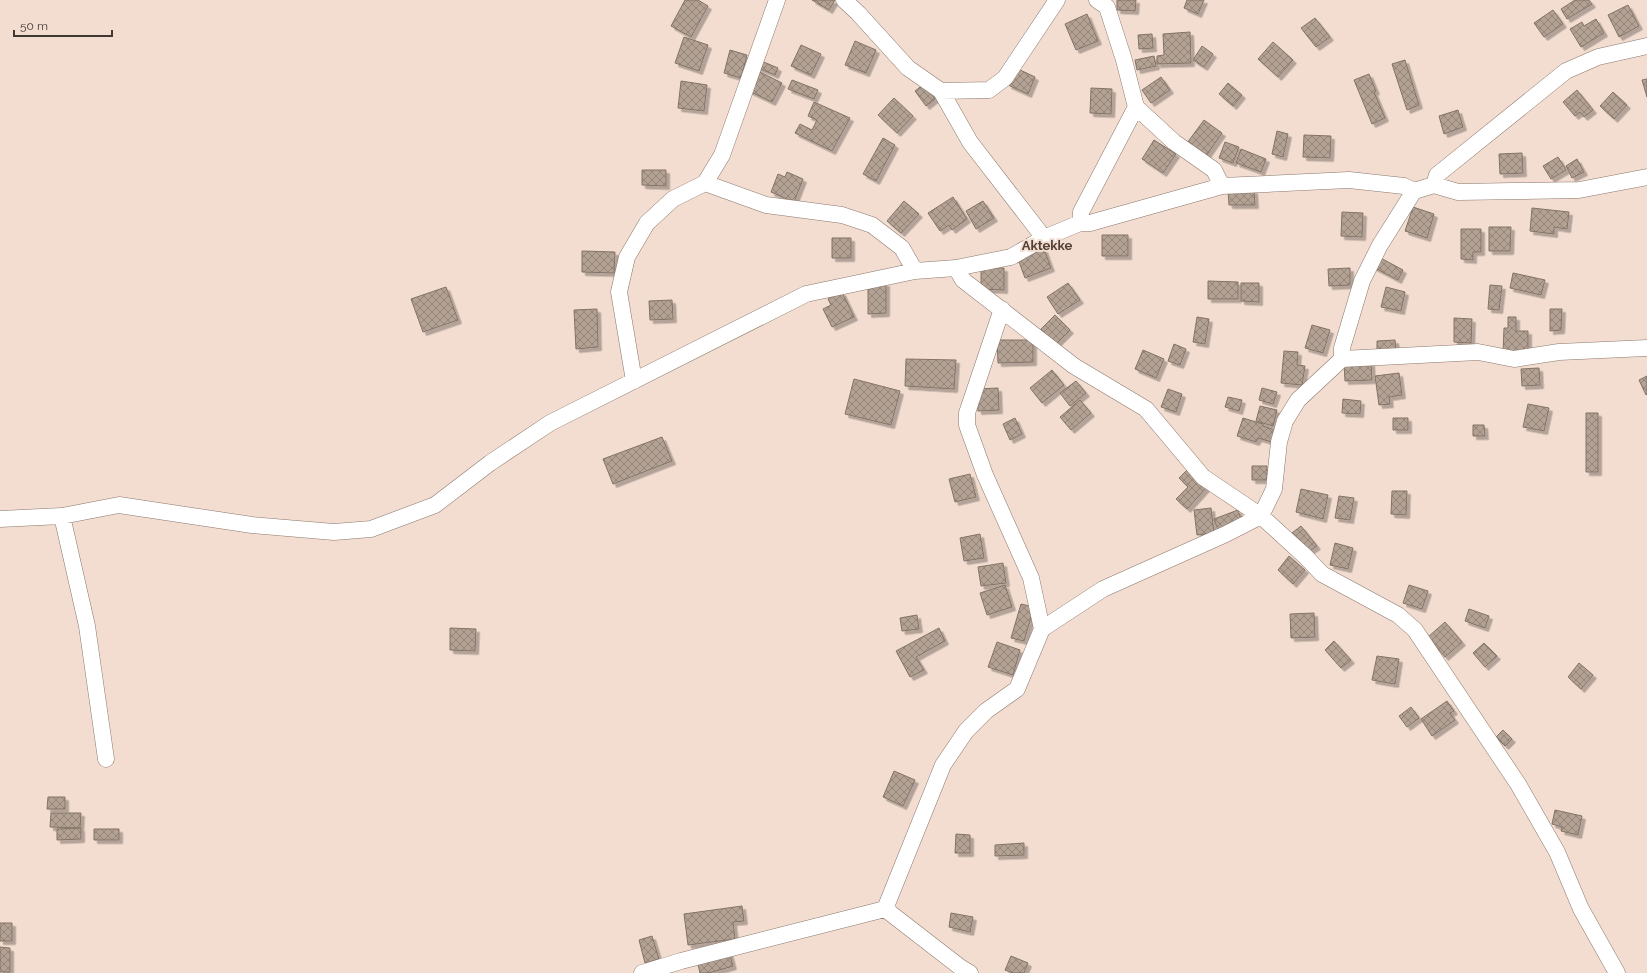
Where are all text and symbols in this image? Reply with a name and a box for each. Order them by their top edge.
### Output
scale bar [14,12,112,38]
text: 50 m [20,19,48,33]
district label: Aktekke [1022,238,1073,253]

